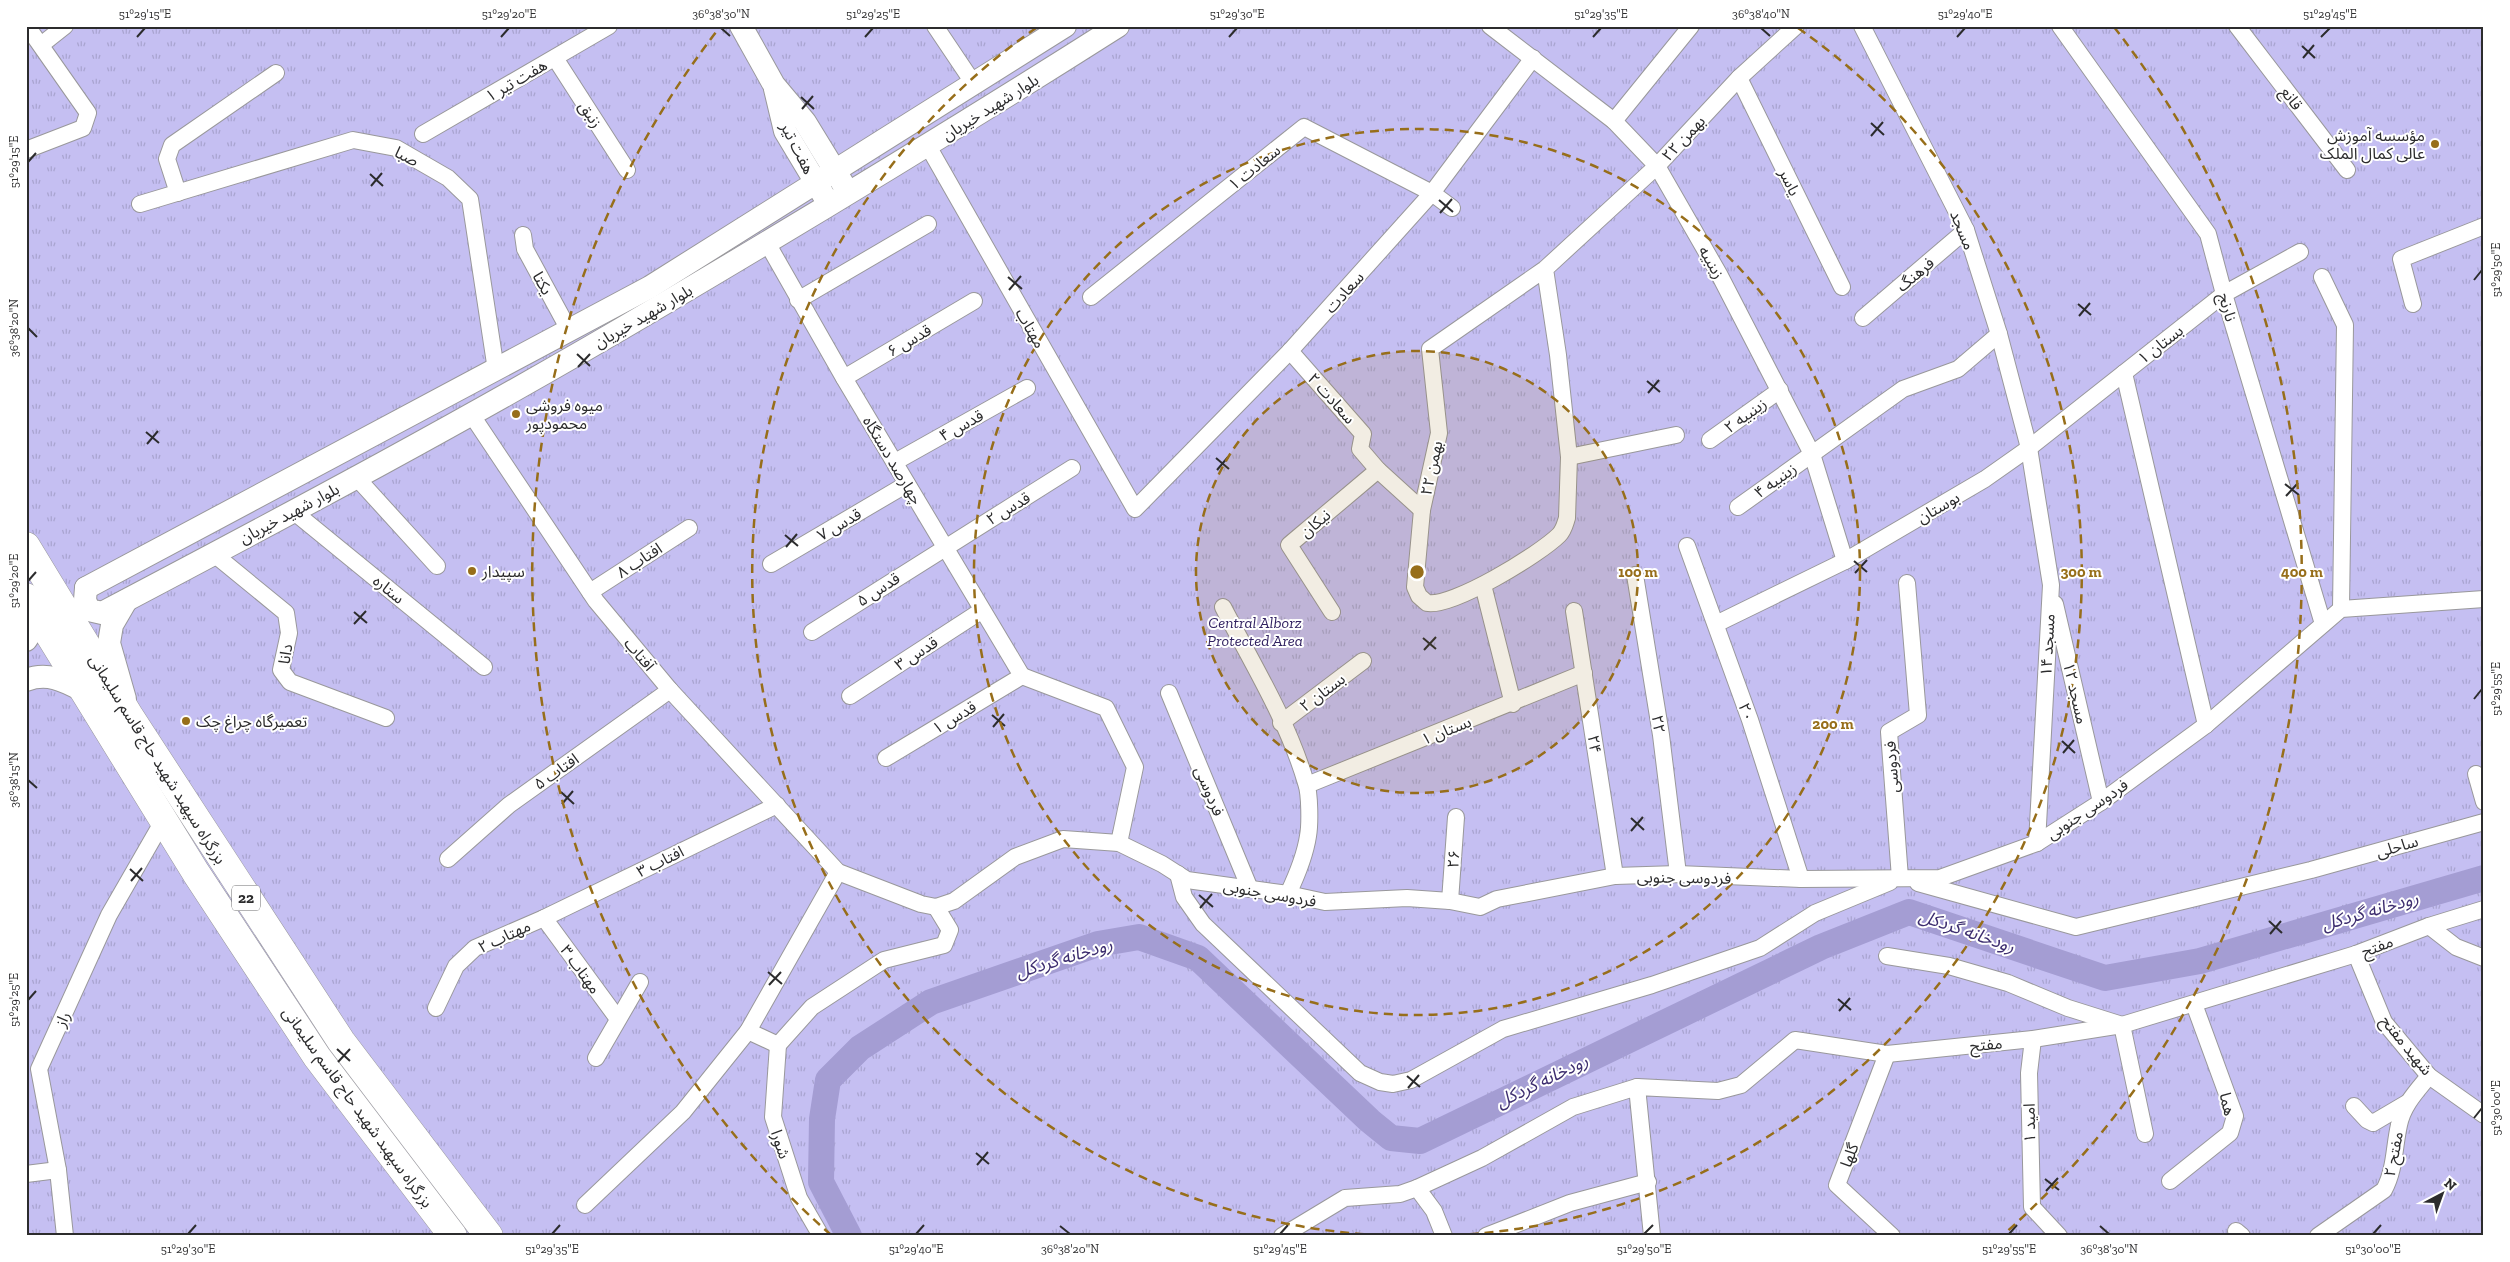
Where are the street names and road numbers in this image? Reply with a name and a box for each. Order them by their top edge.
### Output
street label: هفت تیر ۱ [482,55,550,106]
street label: بلوار شهید خیریان [938,70,1042,145]
street label: قانع [2274,83,2307,116]
street label: زنبق [574,97,606,132]
street label: ۲۲ بهمن [1658,112,1709,165]
street label: هفت تیر [776,118,819,177]
street label: سعادت ۱ [1224,141,1284,194]
street label: صبا [392,142,422,170]
street label: یاسر [1774,164,1804,199]
street label: مسجد [1946,208,1979,253]
street label: زینبیه [1695,242,1729,282]
street label: فرهنگ [1893,253,1938,296]
street label: یکتا [529,268,557,298]
street label: سعادت [1321,268,1368,317]
street label: بلوار شهید خیریان [591,281,696,352]
street label: نارنج [2212,291,2241,325]
street label: مهتاب [1012,305,1050,352]
street label: قدس ۶ [884,320,935,361]
street label: بستان ۱ [2134,321,2187,368]
street label: سعادت ۲ [1304,369,1359,428]
street label: زینبیه ۲ [1720,394,1770,437]
street label: قدس ۴ [936,406,987,445]
street label: چهارصد دستگاه [858,413,926,508]
street label: ۲۲ بهمن [1416,439,1447,497]
street label: زینبیه ۴ [1750,459,1800,502]
street label: بلوار شهید خیریان [236,479,342,548]
street label: قدس ۲ [983,488,1034,529]
street label: بوستان [1914,488,1963,527]
street label: قدس ۷ [814,504,865,545]
street label: نیکان [1296,505,1334,542]
street label: افتاب ۸ [613,539,666,582]
street label: قدس ۵ [853,568,903,610]
street label: ستاره [369,571,408,608]
street label: مسجد ۱۴ [2036,613,2059,677]
street label: قدس ۳ [891,632,941,674]
street label: آفتاب [620,634,660,676]
street label: دانا [274,642,297,666]
street label: بزرگراه سپهبد شهید حاج قاسم سلیمانی [82,651,230,869]
street label: مسجد ۱۲ [2059,660,2092,726]
street label: بستان ۲ [1296,669,1349,716]
street label: قدس ۱ [929,697,980,738]
street label: ۲۰ [1735,700,1758,724]
street label: بستان ۱ [1418,712,1474,749]
street label: ۲۲ [1648,714,1669,735]
street label: ۲۴ [1584,734,1605,755]
street label: فردوسی [1880,740,1903,794]
street label: افتاب ۵ [530,749,582,794]
street label: فردوسی [1191,763,1228,819]
street label: فردوسی جنوبی [2043,775,2132,844]
street label: ساحلی [2374,831,2421,862]
street label: افتاب ۳ [633,842,687,881]
street label: ۲۶ [1443,849,1464,869]
street label: فردوسی جنوبی [1637,867,1731,888]
street label: فردوسی جنوبی [1222,876,1318,911]
road number: 22 [232,886,260,910]
street label: مهتاب ۲ [475,916,534,957]
street label: مفتح [2359,932,2397,964]
street label: مهتاب ۳ [557,941,605,997]
street label: بزرگراه سپهبد شهید حاج قاسم سلیمانی [276,1003,437,1213]
street label: راز [50,1008,74,1031]
street label: شهید مفتح [2374,1012,2436,1081]
street label: مفتح [1969,1033,2004,1059]
street label: هما [2216,1091,2239,1118]
street label: امید ۱ [2020,1103,2039,1143]
street label: شورا [767,1127,794,1161]
street label: مفتح ۲ [2380,1130,2410,1179]
street label: گلها [1836,1140,1863,1170]

